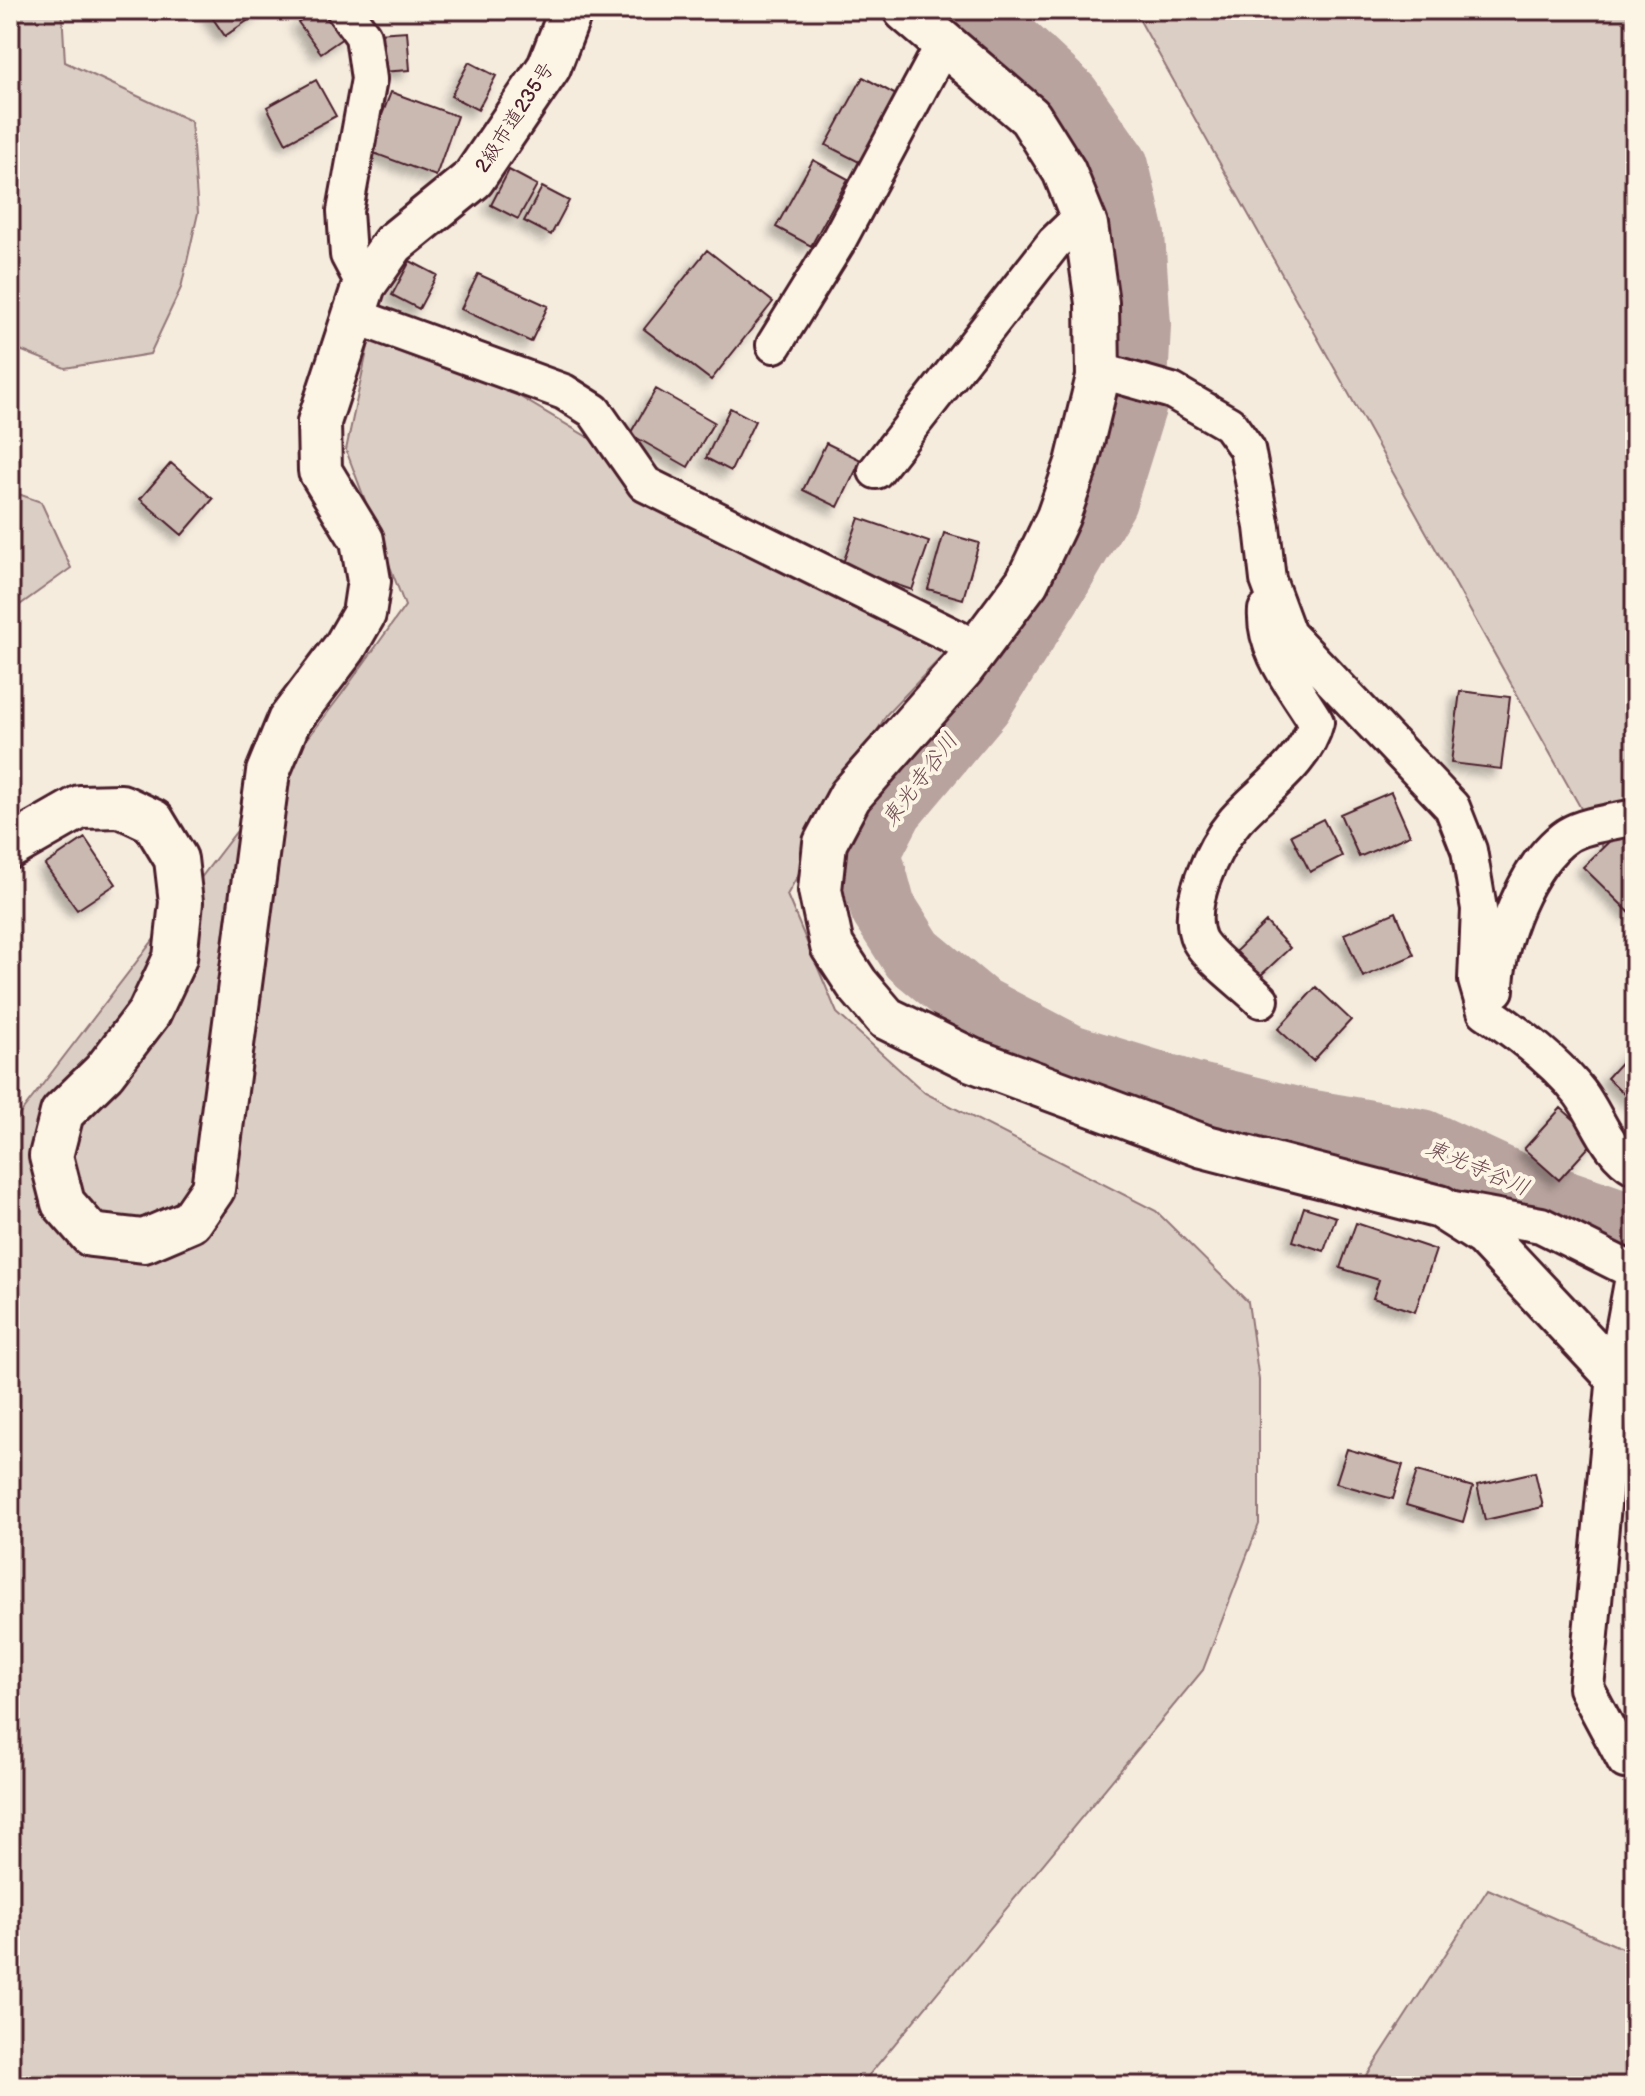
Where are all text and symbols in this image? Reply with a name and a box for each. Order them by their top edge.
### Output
street label: 2級市道235号 [470,58,559,177]
water label: 東光寺谷川 [876,728,964,832]
water label: 東光寺谷川 [1422,1134,1533,1202]

